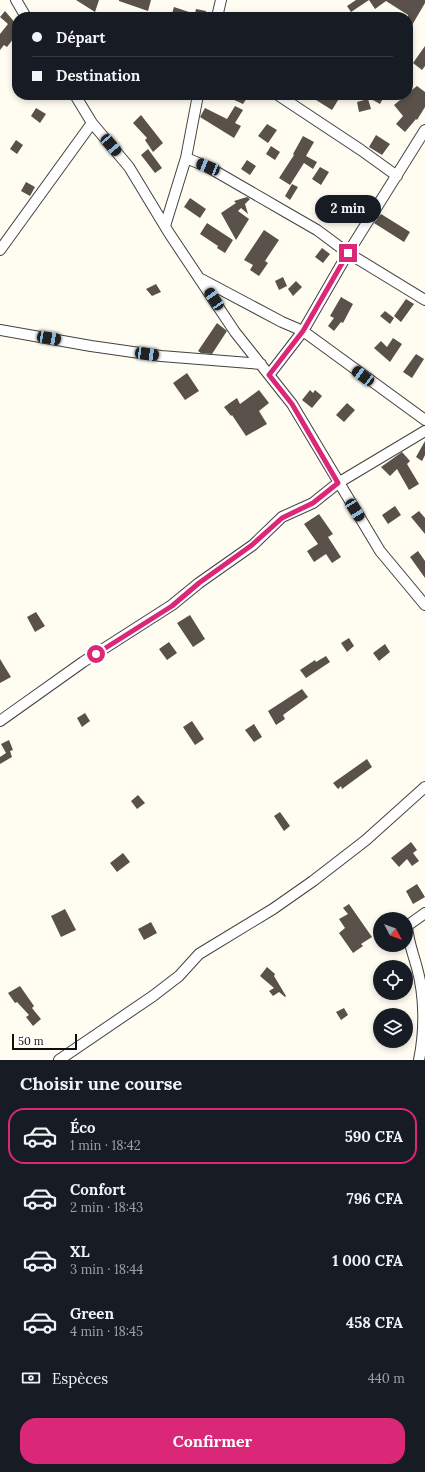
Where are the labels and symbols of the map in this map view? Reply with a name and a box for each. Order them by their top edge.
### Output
car [99,132,123,158]
car [195,157,221,177]
callout: 2 min [315,195,381,223]
route end [339,244,357,262]
car [202,286,226,312]
car [36,330,62,346]
car [134,346,160,362]
car [350,364,376,388]
car [344,497,366,523]
route start [87,645,105,663]
north arrow [373,912,413,952]
scale bar [12,1032,77,1051]

